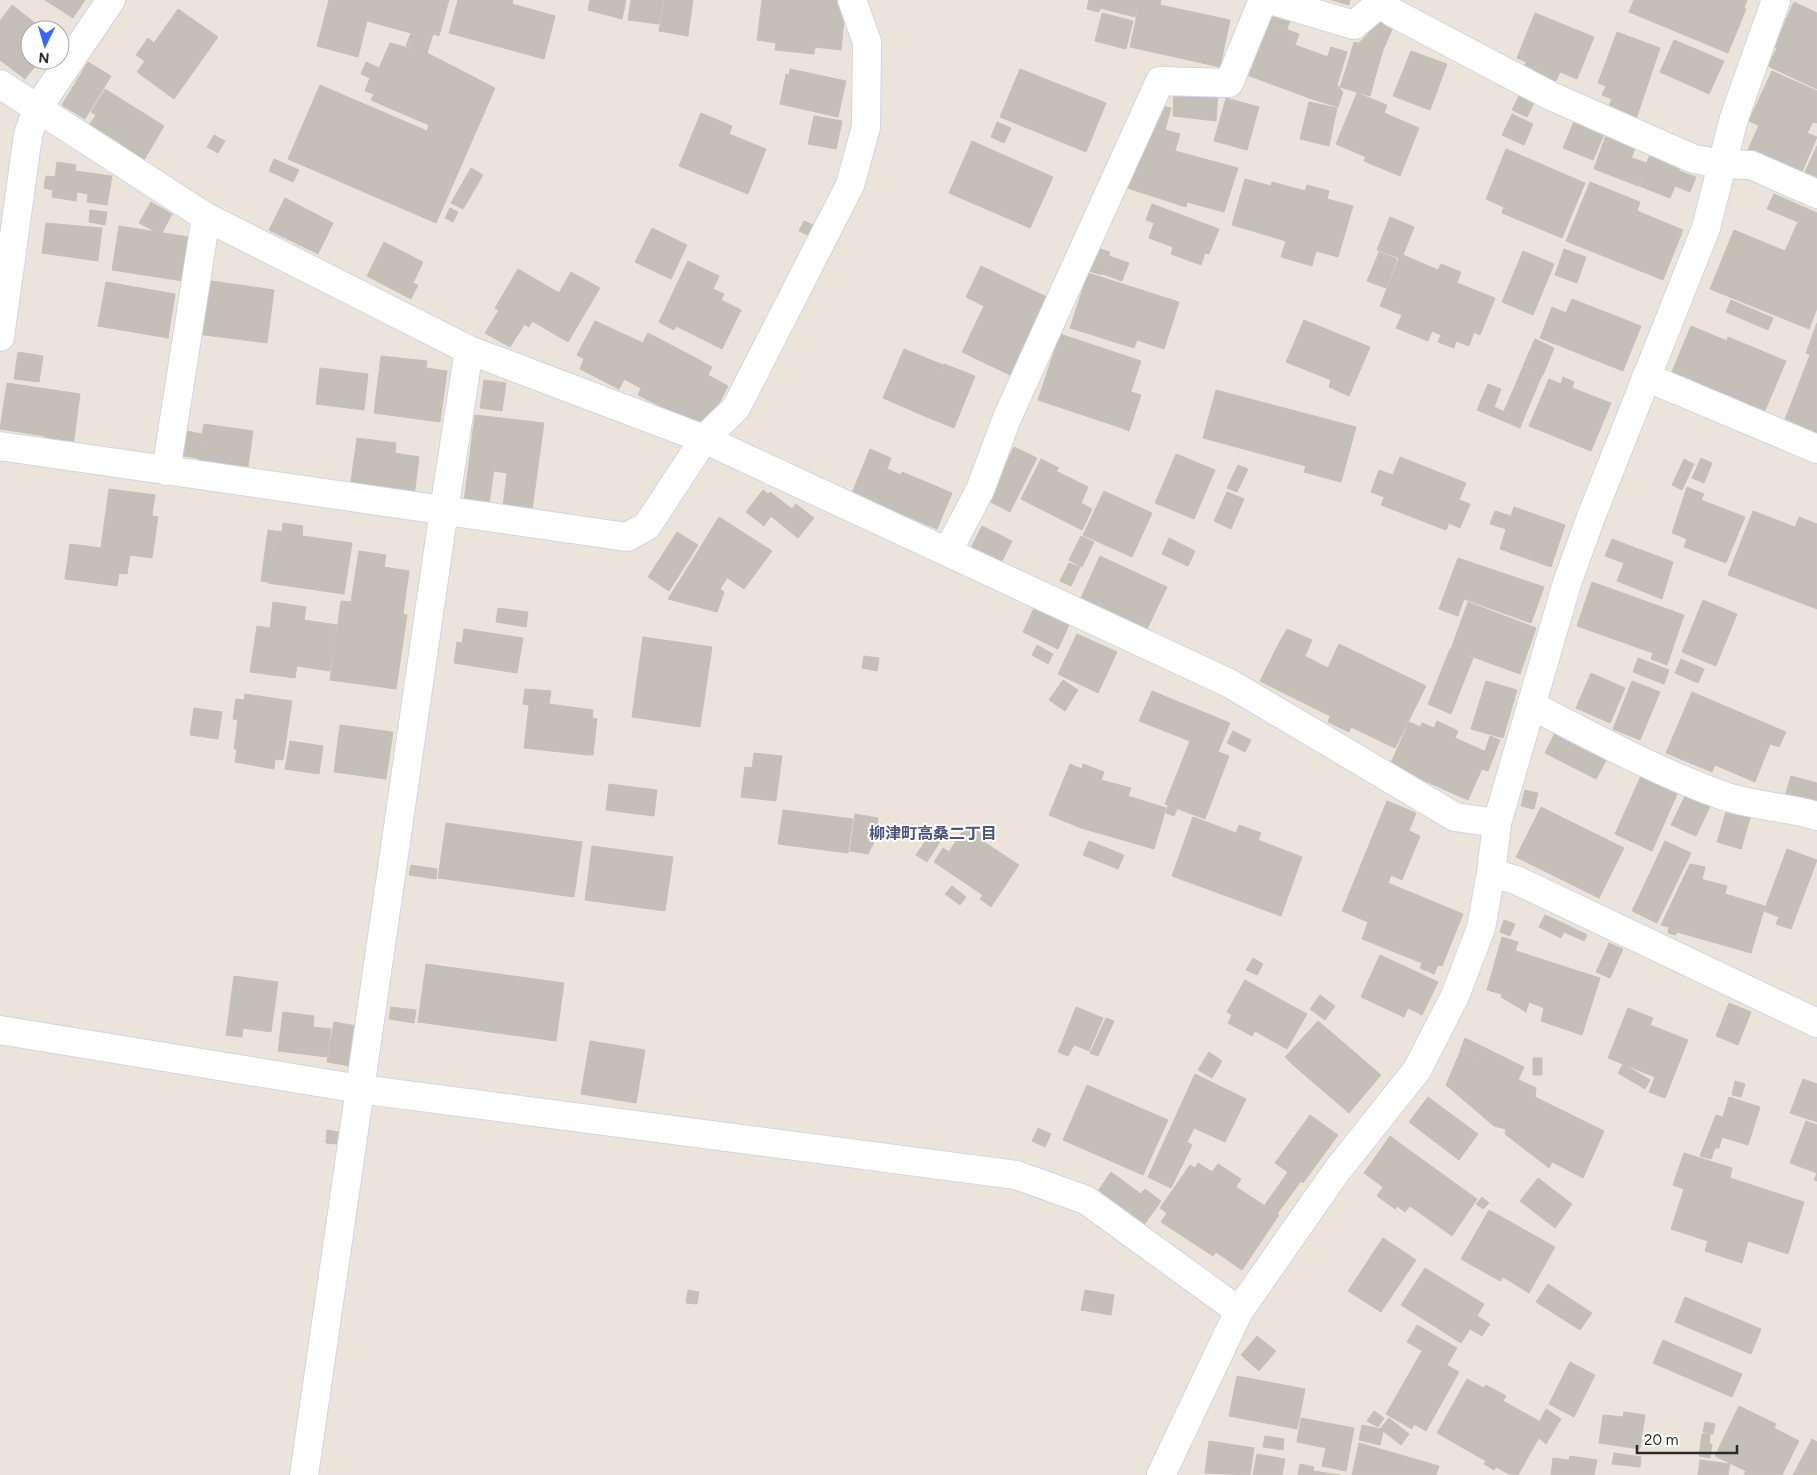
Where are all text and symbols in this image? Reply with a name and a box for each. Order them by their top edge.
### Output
north arrow [20,20,70,70]
text: N [38,49,50,66]
district label: 柳津町高桑二丁目 [869,824,997,843]
scale bar [1637,1422,1737,1454]
text: 20 m [1644,1431,1678,1449]

